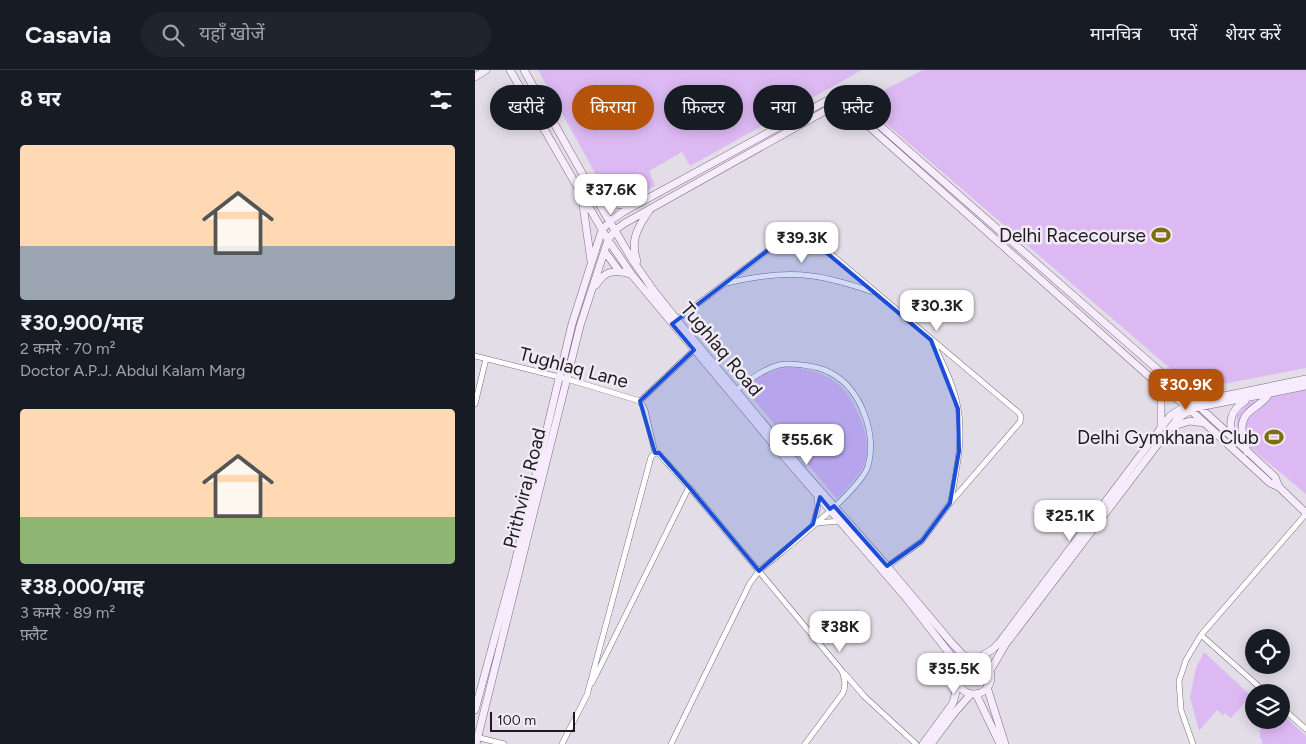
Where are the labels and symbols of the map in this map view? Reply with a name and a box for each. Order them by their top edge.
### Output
pin: ₹37.6K [570,174,652,216]
pin: ₹39.3K [761,222,843,264]
place label: Delhi Racecourse [999,224,1146,247]
sports icon: Delhi Racecourse [1150,224,1172,246]
pin: ₹30.3K [896,290,978,332]
street label: Tughlaq Road [676,298,767,401]
street label: Tughlaq Lane [517,342,631,393]
pin: ₹30.9K [1145,368,1227,411]
pin: ₹55.6K [766,424,848,466]
street label: Prithviraj Road [498,425,551,551]
place label: Delhi Gymkhana Club [1077,426,1259,449]
sports icon: Delhi Gymkhana Club [1263,426,1285,448]
pin: ₹25.1K [1029,500,1111,542]
pin: ₹38K [810,610,870,653]
pin: ₹35.5K [913,652,995,695]
scale bar [490,709,575,732]

